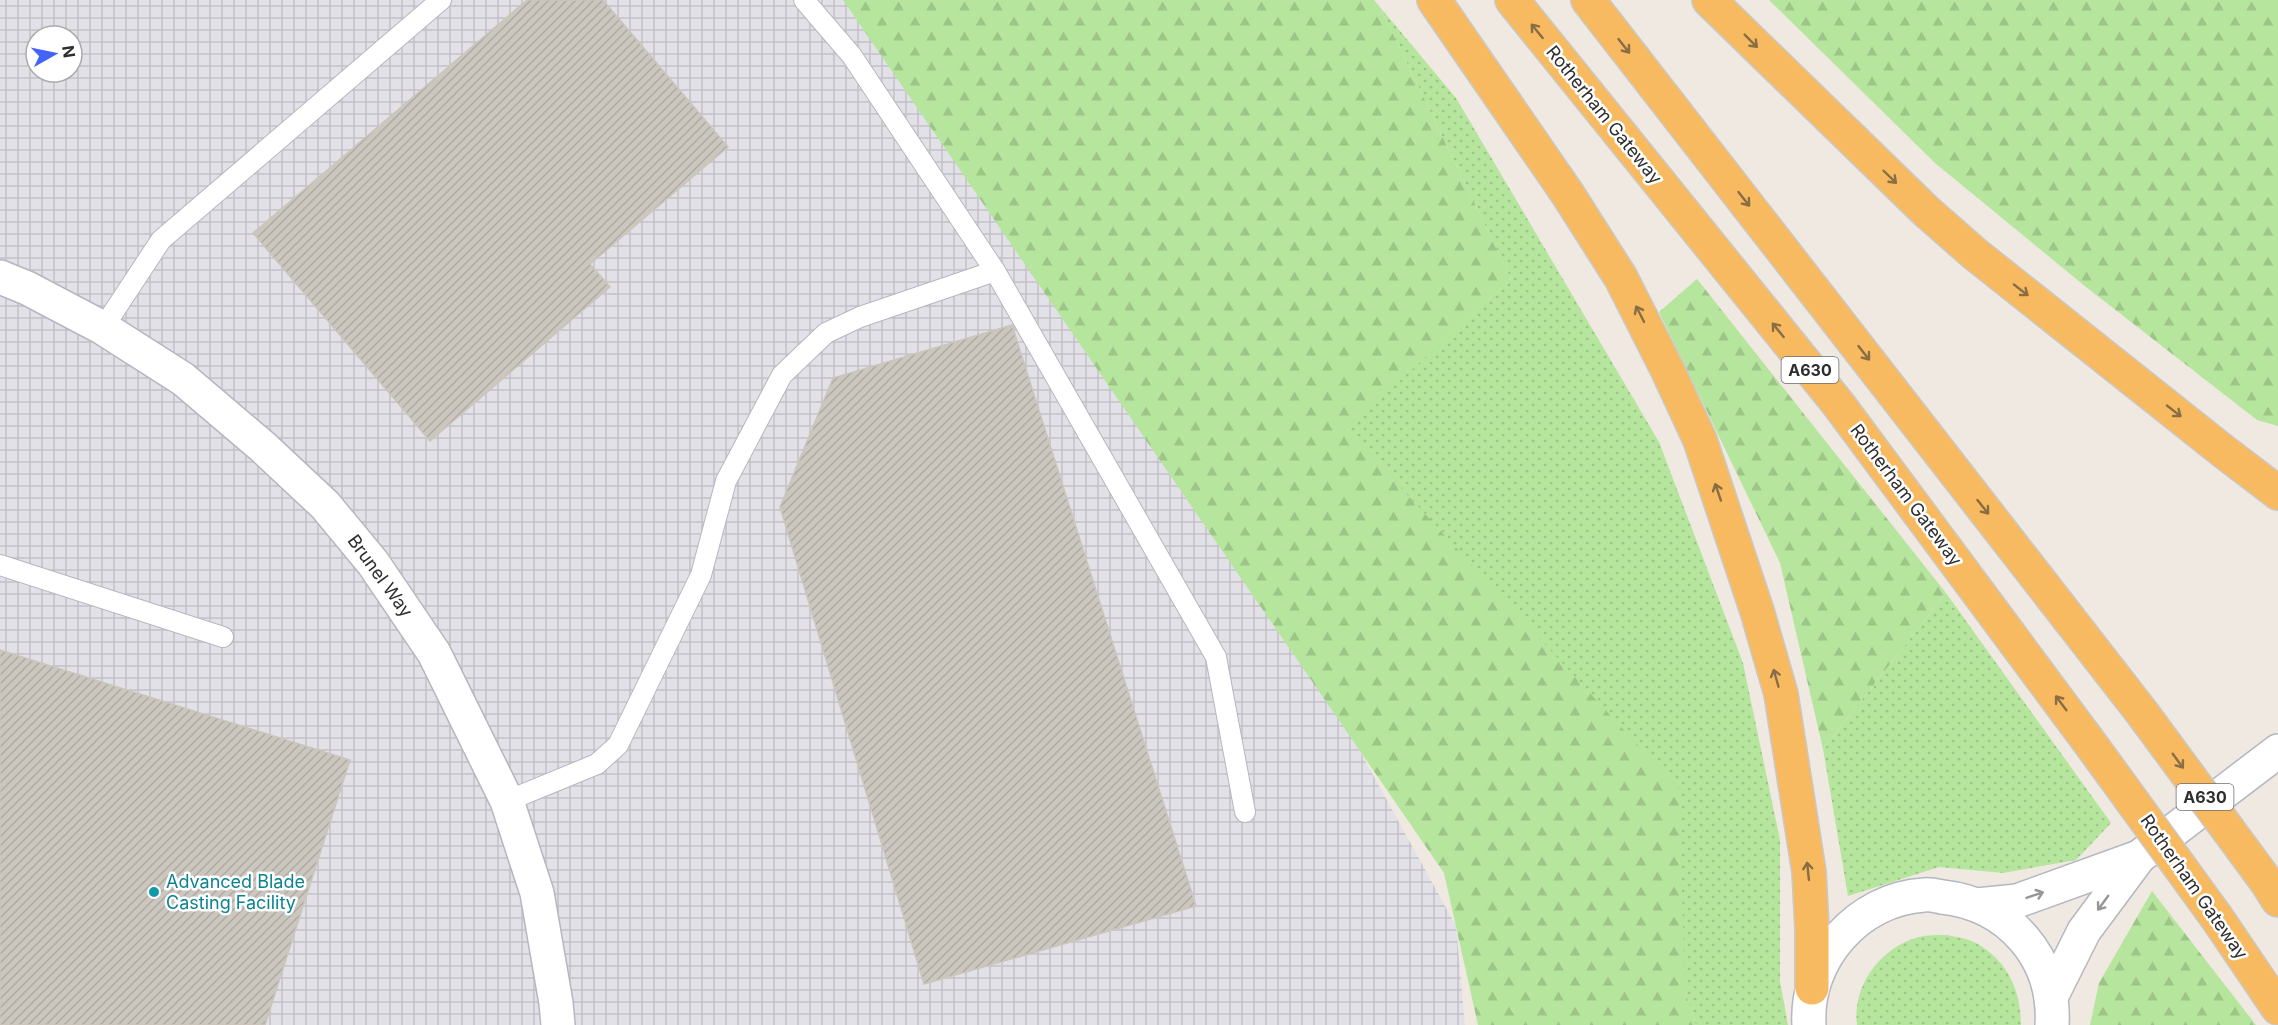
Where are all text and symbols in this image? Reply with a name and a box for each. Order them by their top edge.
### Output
one-way arrow [1530,23,1543,39]
north arrow [24,24,84,84]
one-way arrow [1743,34,1758,48]
one-way arrow [1617,38,1630,54]
street label: Rotherham Gateway [1542,41,1667,188]
text: N [58,44,80,59]
one-way arrow [1883,170,1898,184]
one-way arrow [1738,191,1751,207]
one-way arrow [2013,284,2029,297]
one-way arrow [1633,306,1645,324]
one-way arrow [1772,322,1785,338]
one-way arrow [1857,345,1870,361]
road number: A630 [1782,357,1838,383]
one-way arrow [2165,405,2181,418]
street label: Rotherham Gateway [1846,420,1967,570]
one-way arrow [1712,483,1723,502]
one-way arrow [1977,499,1990,515]
street label: Brunel Way [344,530,417,621]
one-way arrow [1770,669,1782,688]
one-way arrow [2054,696,2067,712]
one-way arrow [2172,752,2184,768]
road number: A630 [2176,784,2234,810]
street label: Rotherham Gateway [2137,810,2252,963]
one-way arrow [1802,861,1813,881]
place label: Advanced Blade Casting Facility [166,871,305,913]
marker: Advanced Blade Casting Facility [147,885,161,899]
one-way arrow [2025,888,2044,899]
one-way arrow [2097,894,2110,910]

